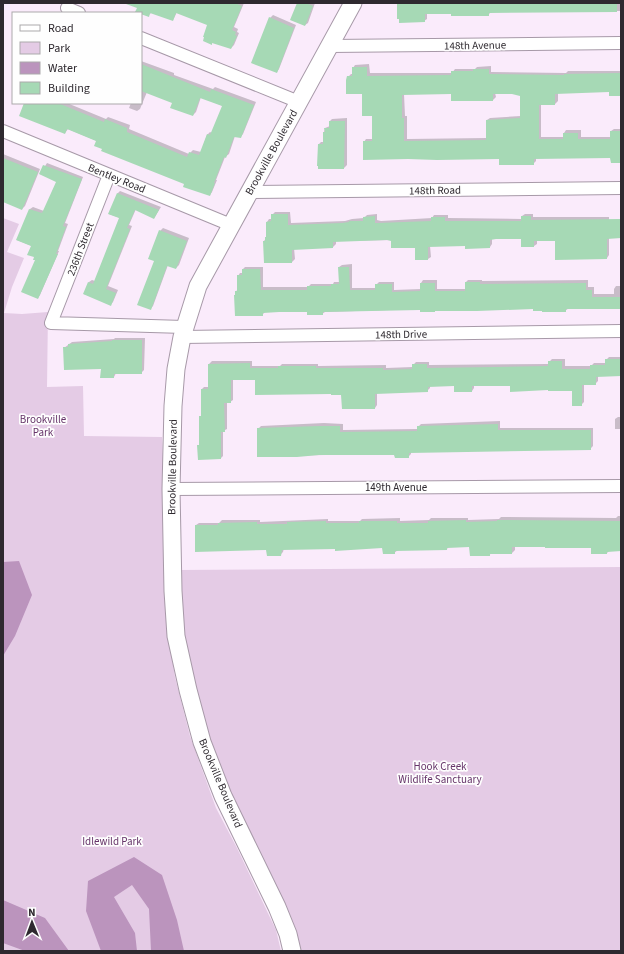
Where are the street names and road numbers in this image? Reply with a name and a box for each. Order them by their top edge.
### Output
street label: 148th Avenue [444,37,507,54]
street label: Brookville Boulevard [242,107,301,198]
street label: Bentley Road [86,160,148,197]
street label: 148th Road [409,183,461,198]
street label: 236th Street [63,220,98,278]
street label: 148th Drive [375,327,428,342]
street label: Brookville Boulevard [164,419,181,515]
street label: 149th Avenue [365,480,428,495]
street label: Brookville Boulevard [195,736,246,830]

